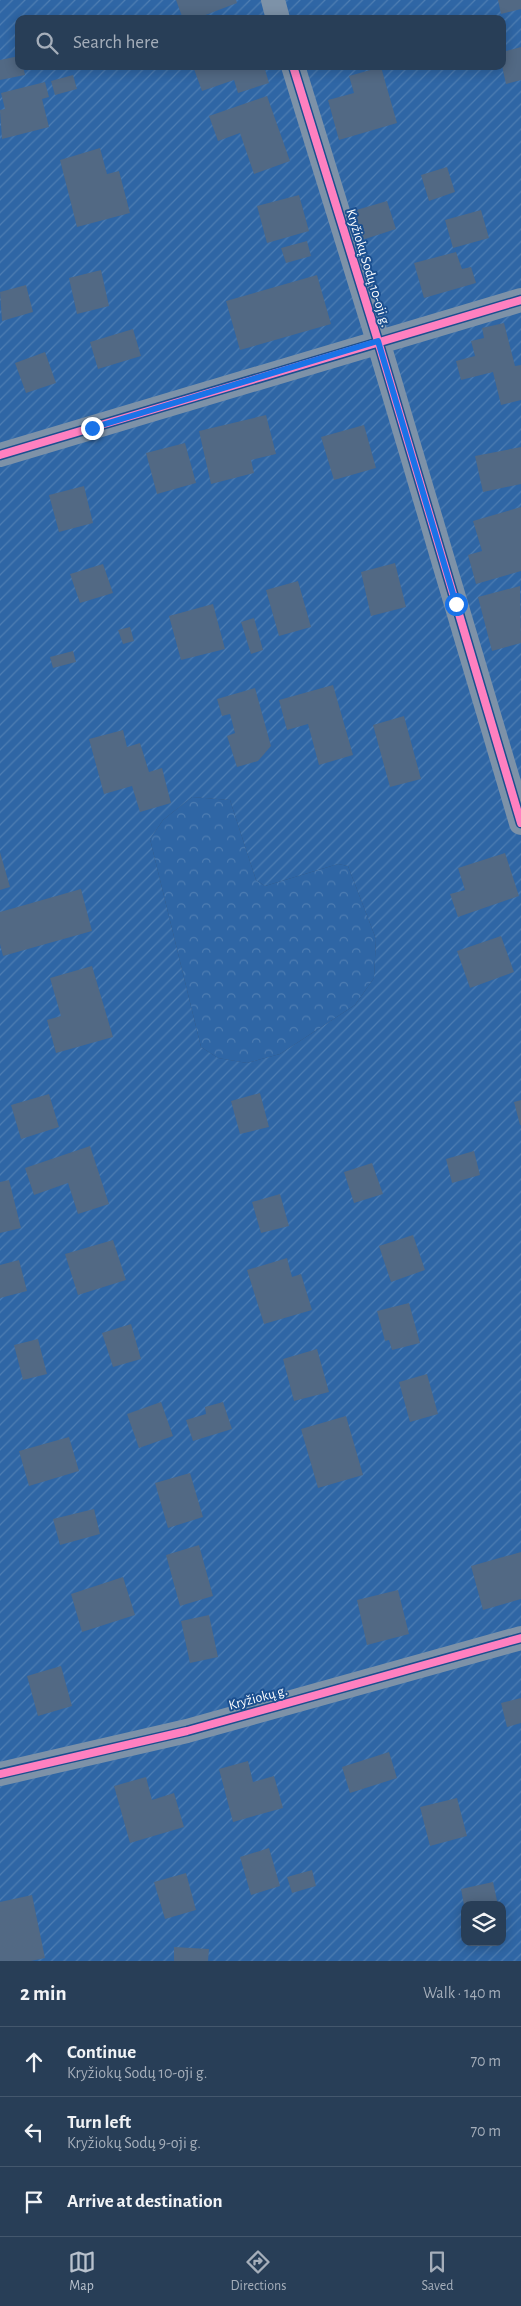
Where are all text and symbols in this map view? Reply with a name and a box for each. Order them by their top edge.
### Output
search box [15,15,506,70]
icon: search [33,29,61,57]
text: Search here [73,33,159,52]
street label: Kryžiokų Sodų 10-oji g. [343,207,393,329]
route end [81,417,104,440]
route start [445,593,468,616]
street label: Kryžiokų g. [227,1683,289,1713]
map controls [461,1901,506,1946]
button: layers [461,1901,506,1946]
text: 2 min [20,1983,67,2004]
text: Walk · 140 m [423,1985,501,2001]
text: Continue [67,2043,136,2062]
icon: ahead [20,2048,48,2076]
text: 70 m [470,2053,501,2069]
text: Kryžiokų Sodų 10-oji g. [67,2065,207,2081]
text: Turn left [67,2113,131,2132]
icon: left [20,2118,48,2146]
text: 70 m [470,2123,501,2139]
text: Kryžiokų Sodų 9-oji g. [67,2135,201,2151]
icon: arrive [20,2188,48,2216]
text: Arrive at destination [67,2192,223,2211]
tab: Map [68,2248,96,2295]
tab: Directions [231,2248,286,2295]
tab: Saved [421,2248,453,2295]

